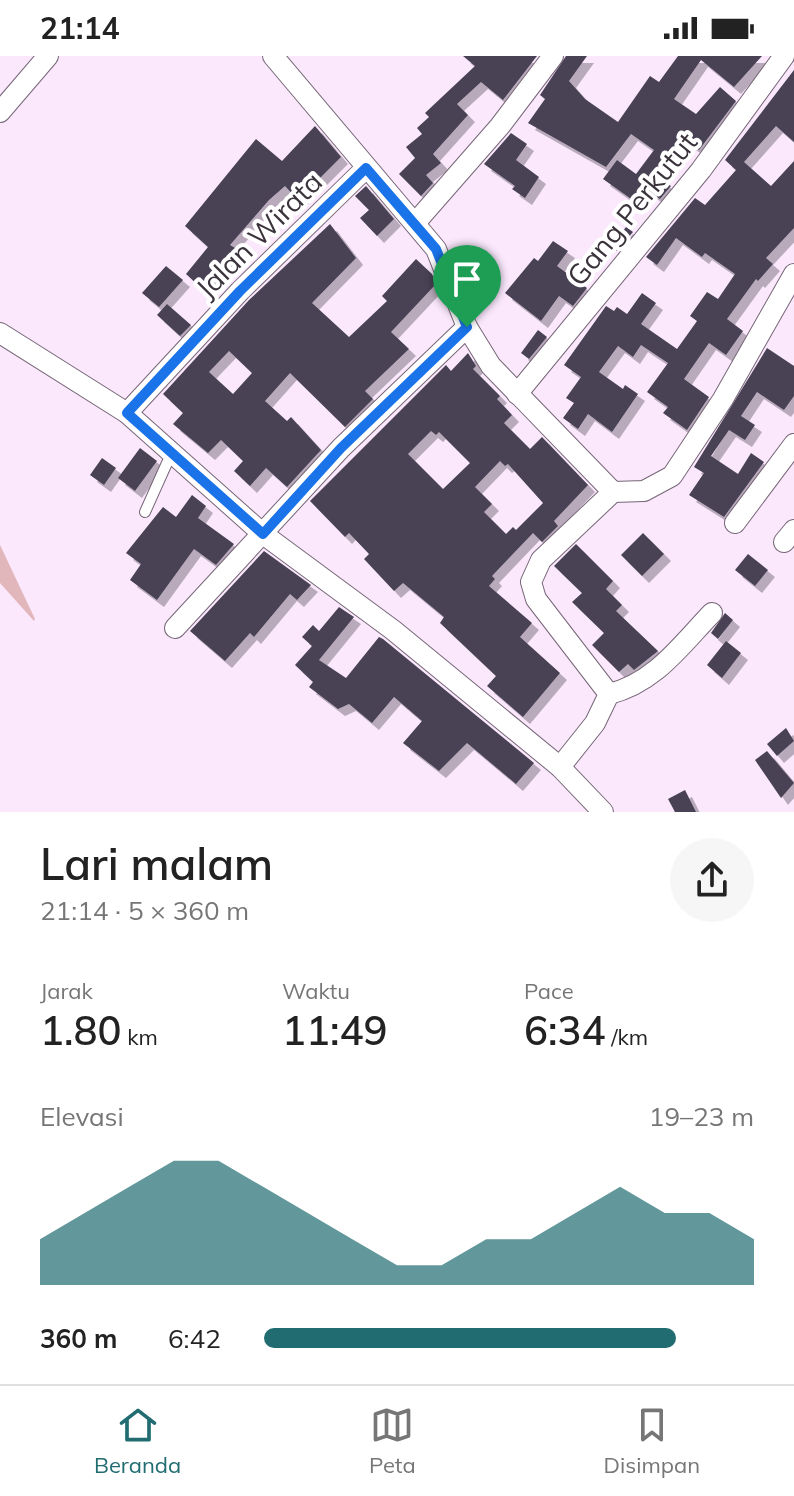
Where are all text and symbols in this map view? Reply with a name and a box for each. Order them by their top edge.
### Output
text: 21:14 [40,9,119,47]
street label: Gang Perkutut [559,125,704,292]
street label: Jalan Wirata [188,164,329,305]
pin [433,245,501,327]
icon: arrive [445,257,489,301]
text: Lari malam [40,836,273,891]
button: share [670,838,754,922]
text: 21:14 · 5 × 360 m [40,894,249,927]
text: Jarak [40,977,93,1005]
text: Waktu [282,977,350,1005]
text: Pace [524,977,574,1005]
text: 1.80 [40,1005,121,1055]
text: 11:49 [282,1005,387,1055]
text: 6:34 [524,1005,605,1055]
text: km [121,1023,158,1051]
text: /km [605,1023,648,1051]
text: Elevasi [40,1100,124,1133]
text: 19–23 m [649,1100,754,1133]
text: 360 m [40,1322,117,1355]
text: 6:42 [168,1322,221,1355]
tab: Beranda [94,1403,181,1479]
tab: Peta [369,1403,416,1479]
tab: Disimpan [604,1403,700,1479]

